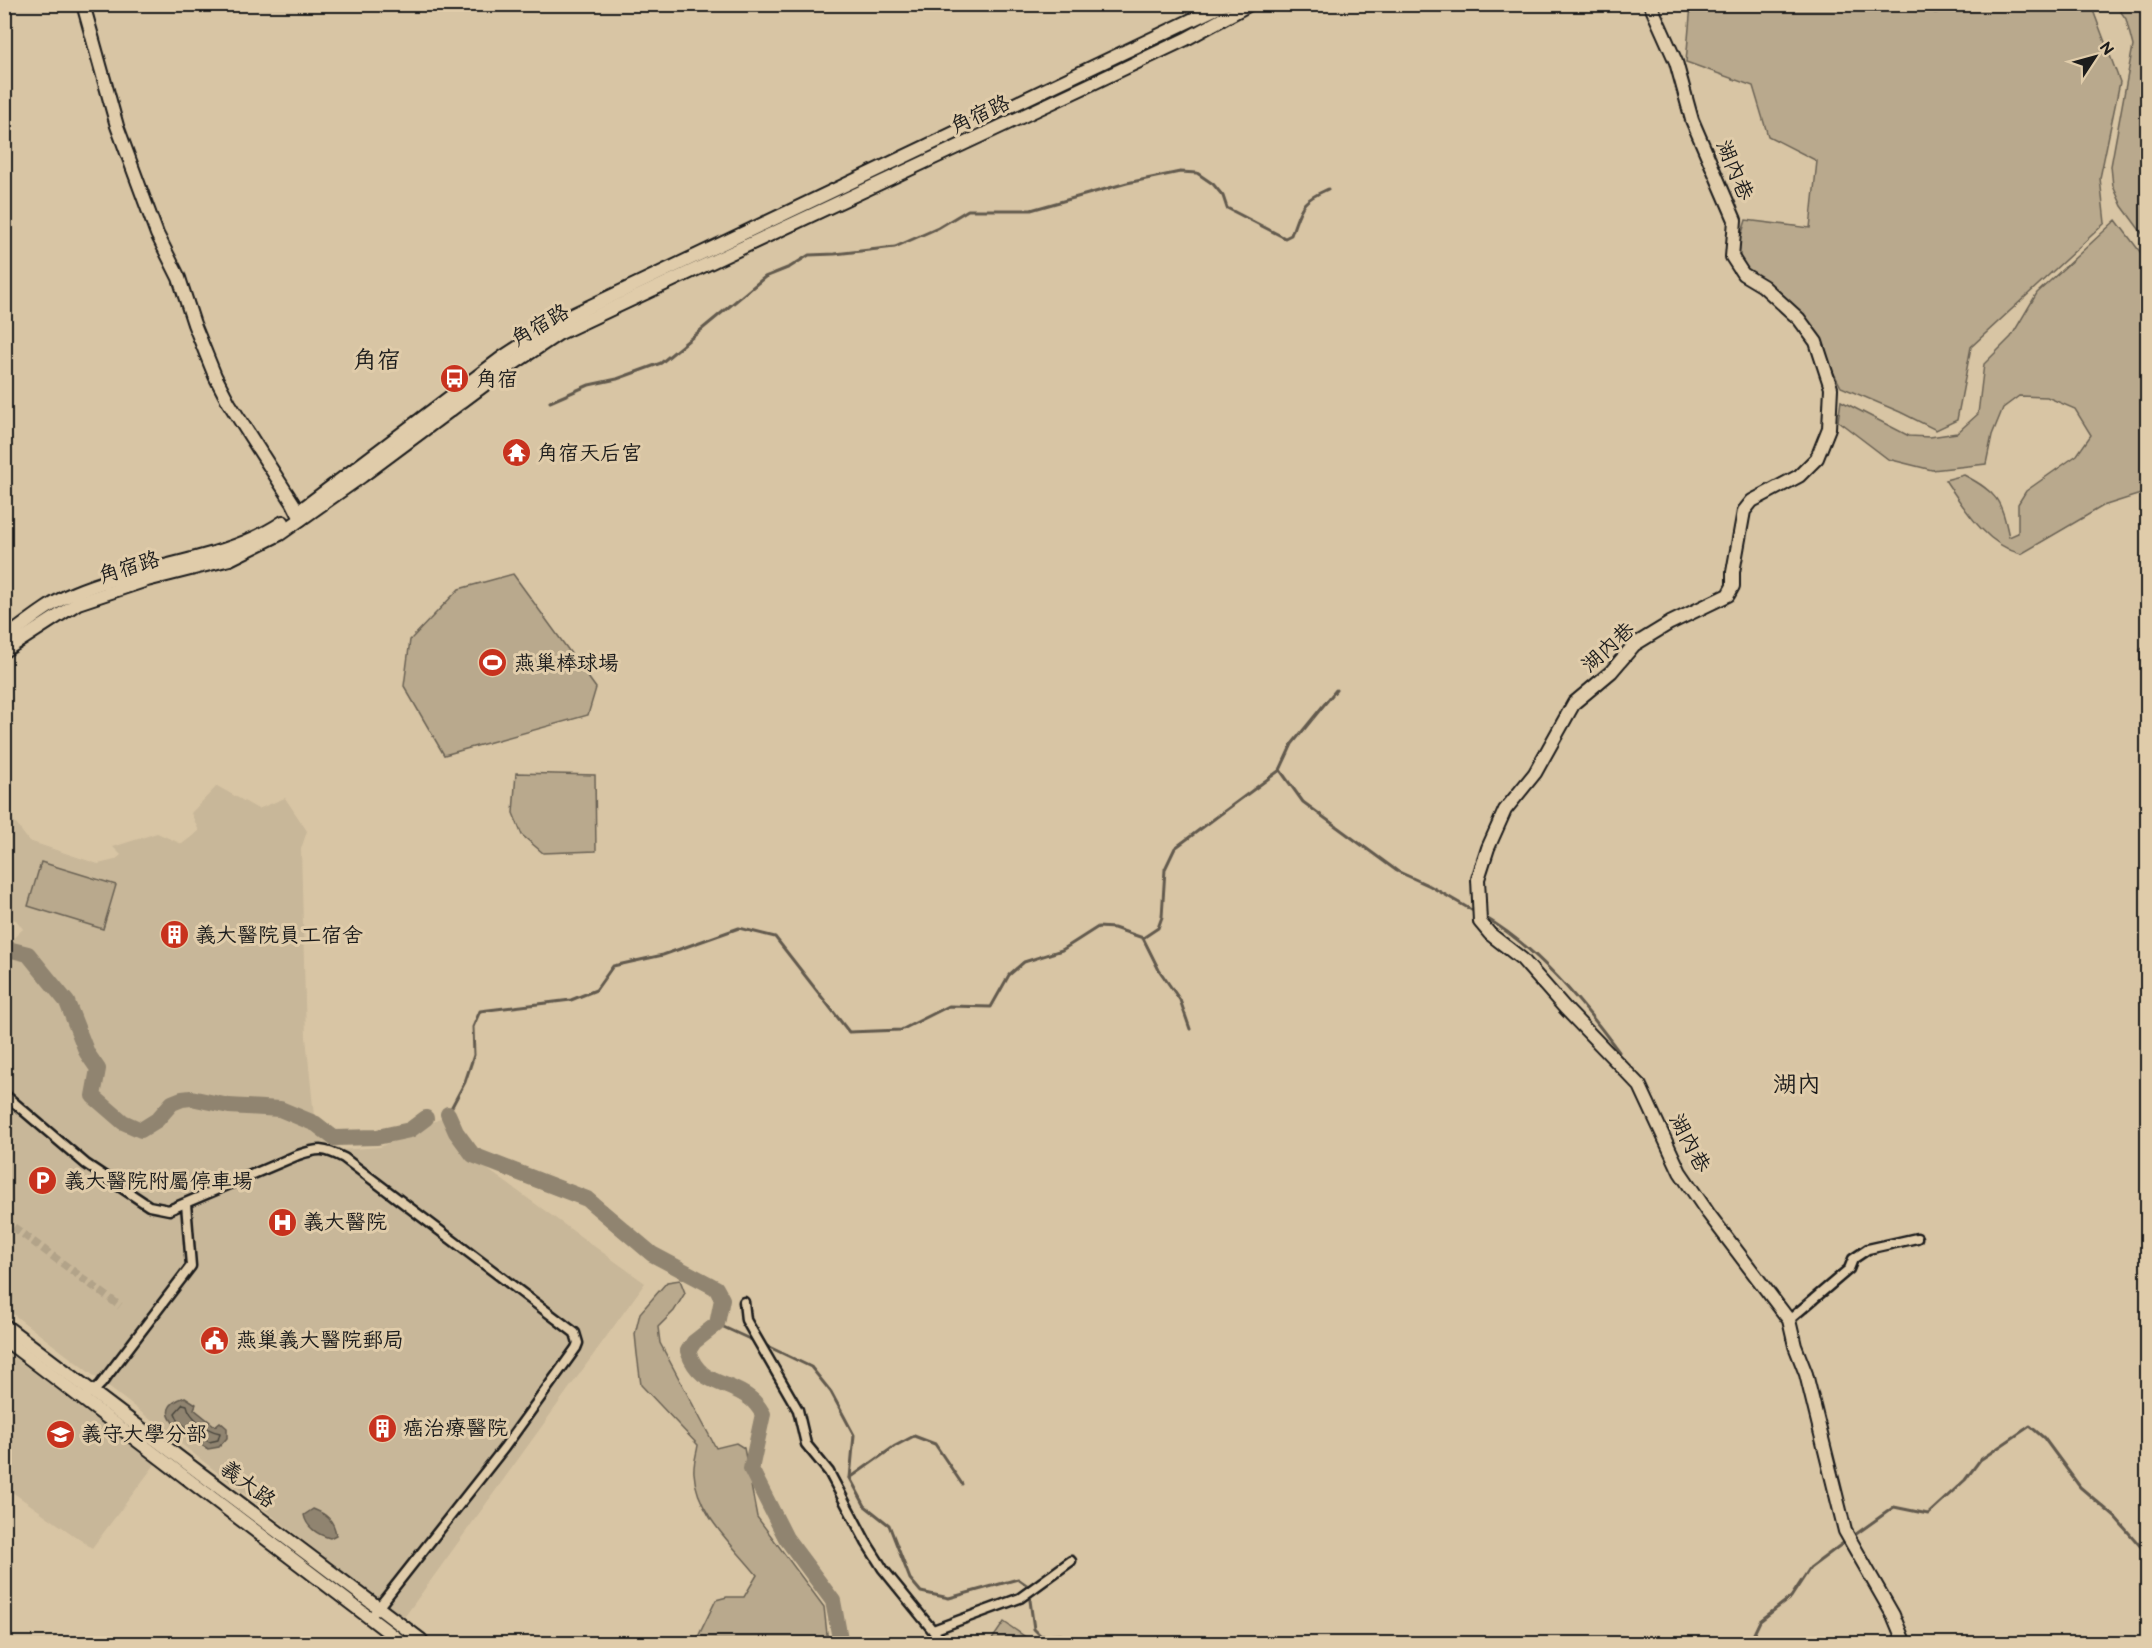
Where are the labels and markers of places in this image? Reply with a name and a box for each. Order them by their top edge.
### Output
bus stop icon: 角宿 [439,363,471,395]
place label: 角宿 [476,367,518,392]
temple icon: 角宿天后宮 [500,437,532,469]
place label: 角宿天后宮 [537,441,642,466]
sports icon: 燕巢棒球場 [477,647,509,679]
place label: 燕巢棒球場 [514,651,619,676]
building icon: 義大醫院員工宿舍 [158,919,190,951]
place label: 義大醫院員工宿舍 [195,923,363,948]
parking icon: 義大醫院附屬停車場 [27,1165,59,1197]
place label: 義大醫院附屬停車場 [64,1169,253,1194]
hospital icon: 義大醫院 [266,1206,298,1238]
place label: 義大醫院 [303,1210,387,1235]
public building icon: 燕巢義大醫院郵局 [199,1324,231,1356]
place label: 燕巢義大醫院郵局 [236,1328,404,1353]
building icon: 癌治療醫院 [366,1412,398,1444]
place label: 癌治療醫院 [403,1416,508,1441]
school or university icon: 義守大學分部 [44,1418,76,1450]
place label: 義守大學分部 [81,1422,207,1447]

